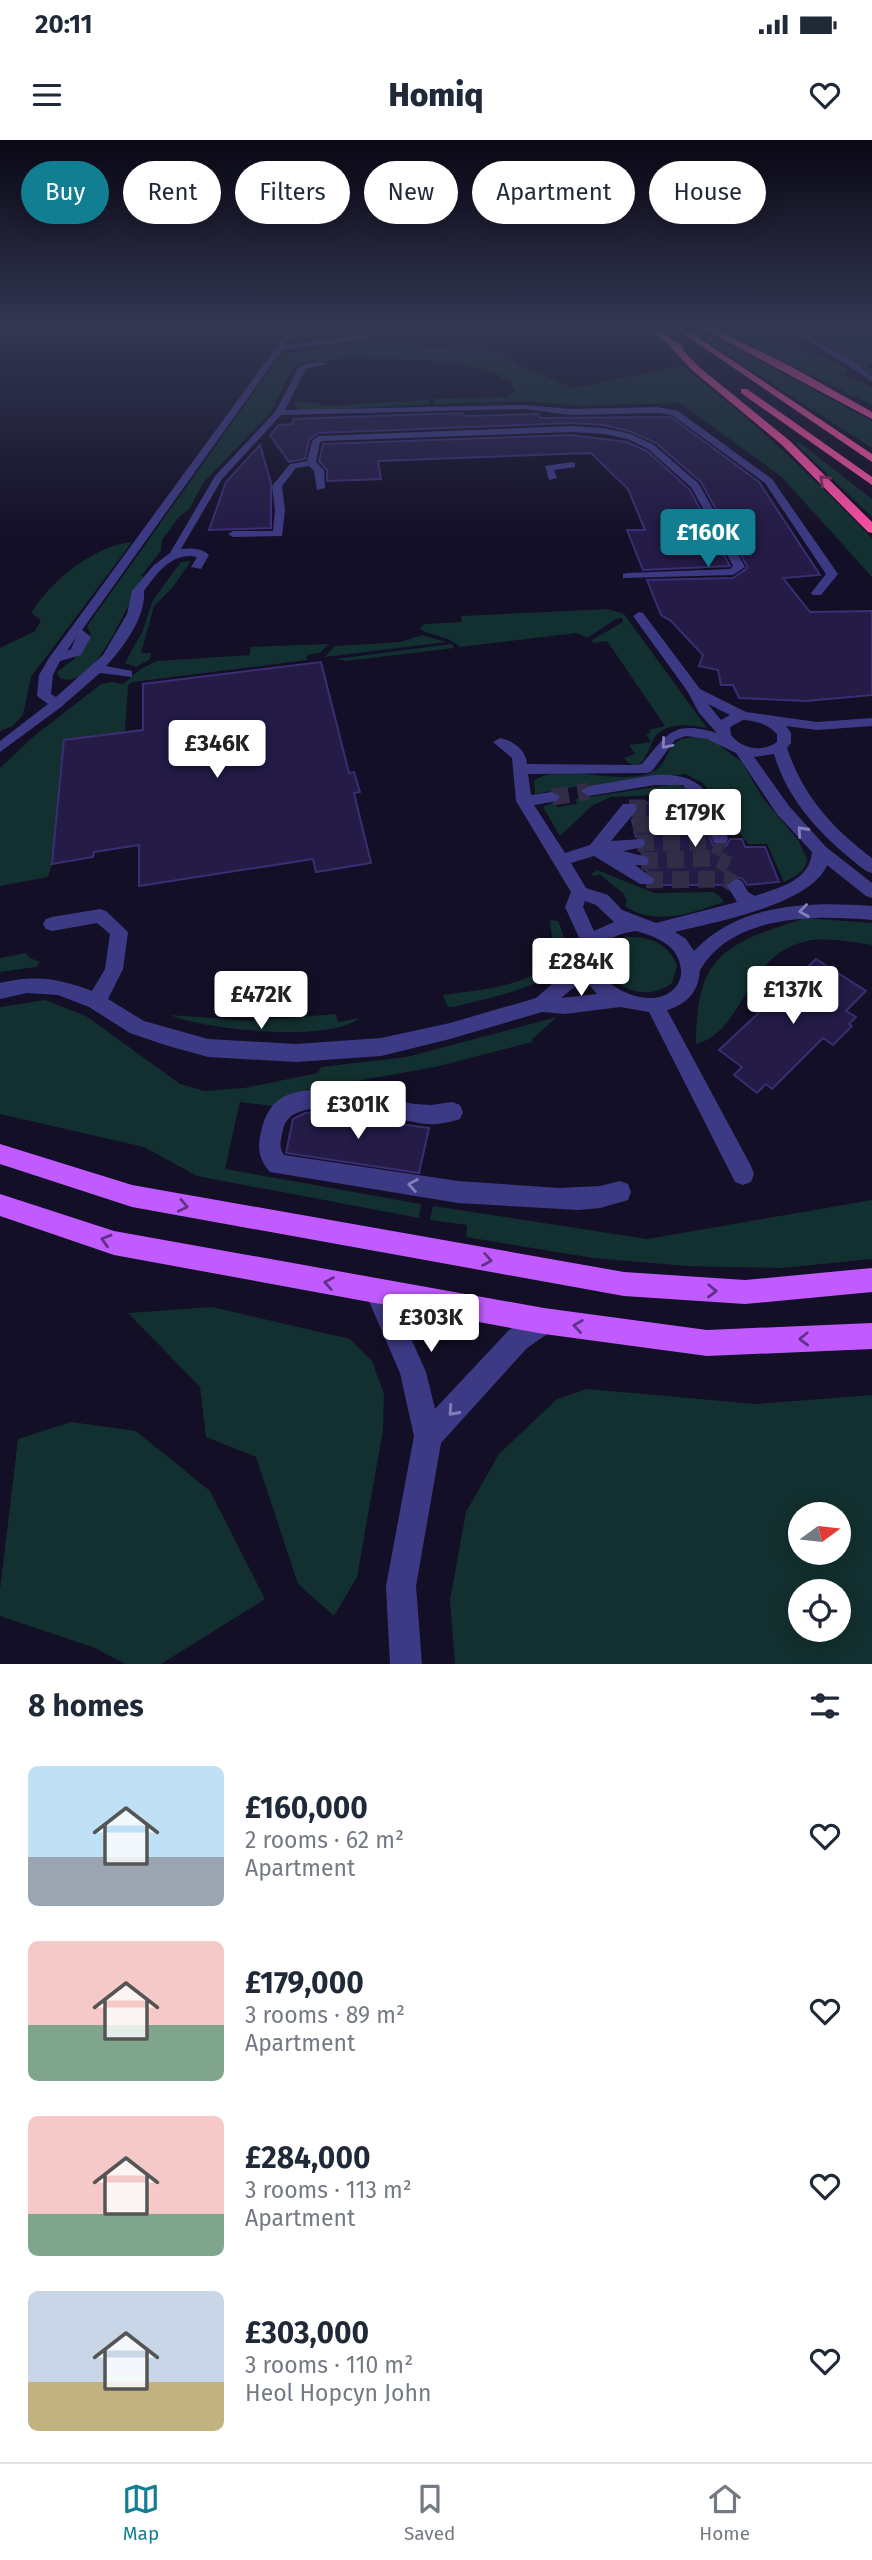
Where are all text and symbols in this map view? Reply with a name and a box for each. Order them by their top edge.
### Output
text: 20:11 [35,9,93,40]
icon: menu [28,76,66,114]
text: Homiq [389,76,483,114]
icon: heart [806,76,844,114]
chip: Buy [21,161,109,224]
chip: Rent [123,161,221,224]
chip: Filters [235,161,350,224]
chip: New [364,161,458,224]
chip: Apartment [472,161,635,224]
chip: House [649,161,766,224]
one-way arrow [819,475,832,488]
pin: £160K [659,510,757,569]
text: £160K [676,518,740,546]
pin: £346K [168,720,266,780]
text: £346K [185,729,249,757]
one-way arrow [662,736,674,749]
pin: £179K [646,790,744,849]
text: £179K [665,798,725,826]
one-way arrow [798,826,810,839]
one-way arrow [798,903,810,918]
pin: £284K [532,938,630,998]
text: £284K [548,947,614,975]
pin: £137K [744,966,842,1026]
pin: £472K [212,972,310,1031]
text: £137K [763,975,823,1003]
text: £472K [230,980,292,1008]
pin: £301K [309,1082,407,1141]
text: £301K [327,1090,389,1118]
one-way arrow [407,1178,419,1193]
one-way arrow [177,1198,189,1213]
one-way arrow [100,1233,112,1248]
one-way arrow [481,1252,493,1267]
one-way arrow [323,1276,335,1291]
one-way arrow [707,1283,718,1298]
pin: £303K [382,1294,480,1354]
text: £303K [399,1303,463,1331]
one-way arrow [572,1319,583,1334]
one-way arrow [798,1332,809,1347]
one-way arrow [448,1403,461,1416]
north arrow [788,1502,850,1564]
map controls [788,1502,851,1642]
button: locate [788,1579,851,1642]
icon: filters [806,1687,844,1725]
text: 8 homes [28,1688,144,1724]
text: £160,000 [245,1790,368,1826]
icon: home [84,1794,168,1878]
icon: heart [806,1817,844,1855]
text: 2 rooms · 62 m² [245,1826,404,1854]
text: Apartment [245,1854,355,1882]
text: £179,000 [245,1965,364,2001]
icon: home [84,1969,168,2053]
icon: heart [806,1992,844,2030]
text: 3 rooms · 89 m² [245,2001,405,2029]
text: Apartment [245,2029,355,2057]
text: £284,000 [245,2140,371,2176]
icon: home [84,2144,168,2228]
icon: heart [806,2167,844,2205]
text: 3 rooms · 113 m² [245,2176,412,2204]
text: Apartment [245,2204,355,2232]
text: £303,000 [245,2315,369,2351]
icon: home [84,2319,168,2403]
icon: heart [806,2342,844,2380]
text: 3 rooms · 110 m² [245,2351,413,2379]
text: Heol Hopcyn John [245,2379,431,2407]
tab: Map [122,2480,160,2545]
tab: Saved [404,2480,455,2545]
tab: Home [699,2480,750,2545]

